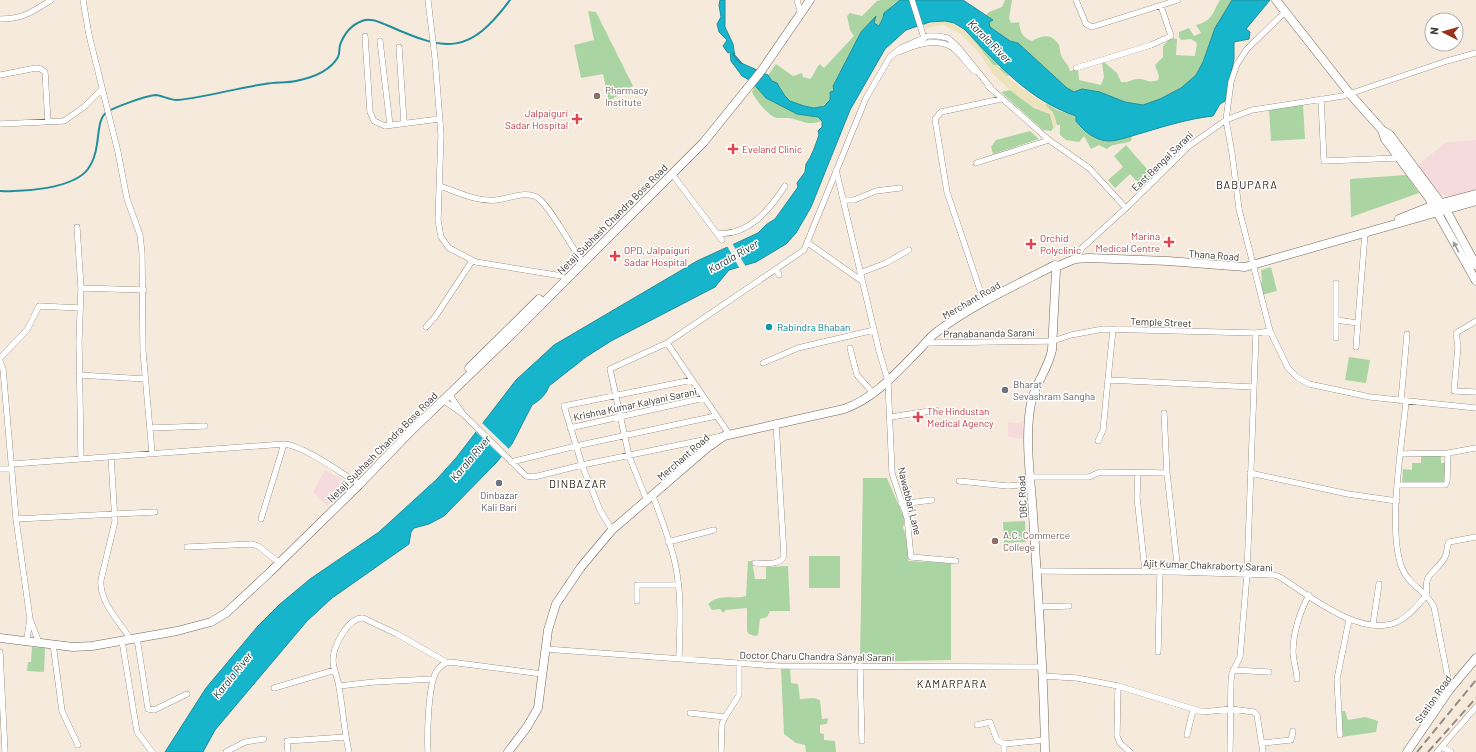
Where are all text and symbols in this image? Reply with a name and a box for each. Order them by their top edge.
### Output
north arrow [1424,12,1464,52]
water label: Karala River [966,17,1015,66]
text: N [1427,27,1440,35]
place label: Pharmacy Institute [605,84,649,108]
marker: Pharmacy Institute [592,91,602,101]
place label: Jalpaiguri Sadar Hospital [505,107,568,131]
marker: Jalpaiguri Sadar Hospital [571,113,583,125]
street label: East Bengal Sarani [1129,129,1195,193]
marker: Eveland Clinic [727,143,739,155]
place label: Eveland Clinic [742,143,802,155]
street label: Netaji Subhash Chandra Bose Road [554,161,670,277]
district label: BABUPARA [1216,178,1278,191]
place label: Marina Medical Centre [1096,230,1160,254]
place label: Orchid Polyclinic [1040,232,1081,256]
water label: Karala River [706,236,761,276]
marker: Marina Medical Centre [1163,236,1175,248]
marker: Orchid Polyclinic [1025,238,1037,250]
one-way arrow [1453,241,1460,253]
place label: OPD, Jalpaiguri Sadar Hospital [624,244,690,268]
street label: Thana Road [1188,247,1240,263]
marker: OPD, Jalpaiguri Sadar Hospital [609,250,621,262]
street label: Merchant Road [940,279,1002,321]
street label: Temple Street [1130,315,1192,329]
place label: Rabindra Bhaban [777,321,850,333]
marker: Rabindra Bhaban [764,322,774,332]
street label: Pranabananda Sarani [943,326,1035,340]
place label: Bharat Sevashram Sangha [1013,378,1095,402]
street label: Krishna Kumar Kalyani Sarani [572,385,698,423]
marker: Bharat Sevashram Sangha [1000,385,1010,395]
street label: Netaji Subhash Chandra Bose Road [324,389,440,505]
place label: The Hindustan Medical Agency [927,405,994,429]
marker: The Hindustan Medical Agency [912,411,924,423]
street label: Merchant Road [655,431,711,483]
water label: Karala River [447,432,494,484]
street label: Nawabbari Lane [896,466,924,536]
street label: DBC Road [1015,475,1029,519]
district label: DINBAZAR [549,477,607,490]
marker: Dinbazar Kali Bari [494,478,504,488]
place label: Dinbazar Kali Bari [480,489,518,513]
place label: A.C. Commerce College [1003,529,1070,553]
marker: A.C. Commerce College [990,536,1000,546]
street label: Ajit Kumar Chakraborty Sarani [1143,557,1273,573]
water label: Karala River [209,648,255,701]
street label: Doctor Charu Chandra Sanyal Sarani [740,649,894,663]
street label: Station Road [1412,673,1454,725]
district label: KAMARPARA [917,677,987,690]

